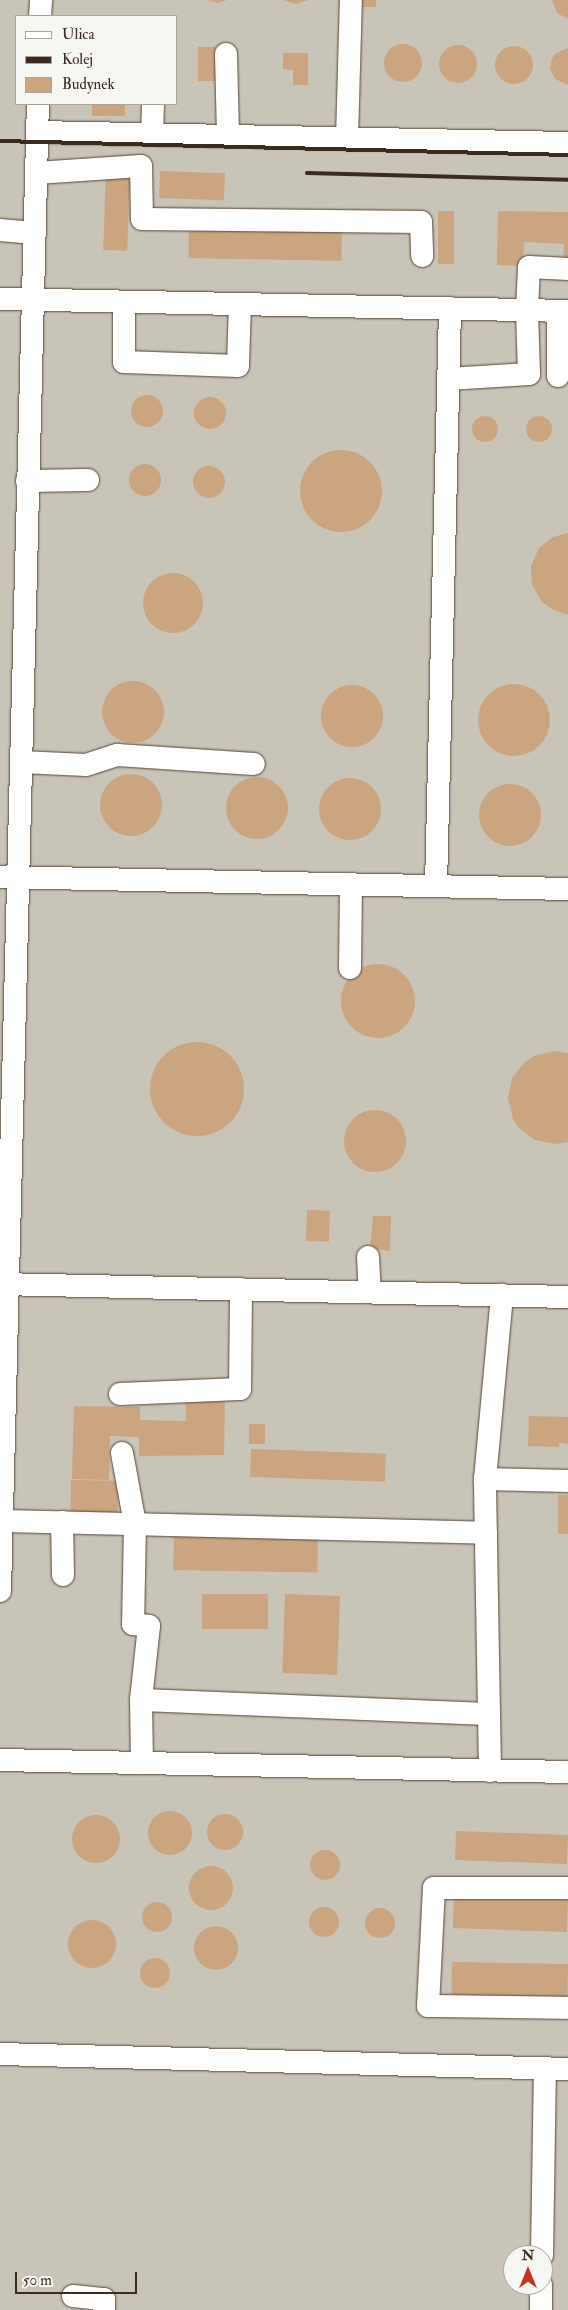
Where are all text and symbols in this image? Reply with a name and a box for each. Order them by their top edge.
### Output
legend [15,15,178,105]
text: Ulica [62,25,95,44]
text: Kolej [62,50,93,69]
text: Budynek [62,75,115,94]
north arrow [503,2245,553,2295]
text: N [522,2247,534,2264]
scale bar [18,2262,140,2294]
text: 50 m [23,2271,52,2290]

